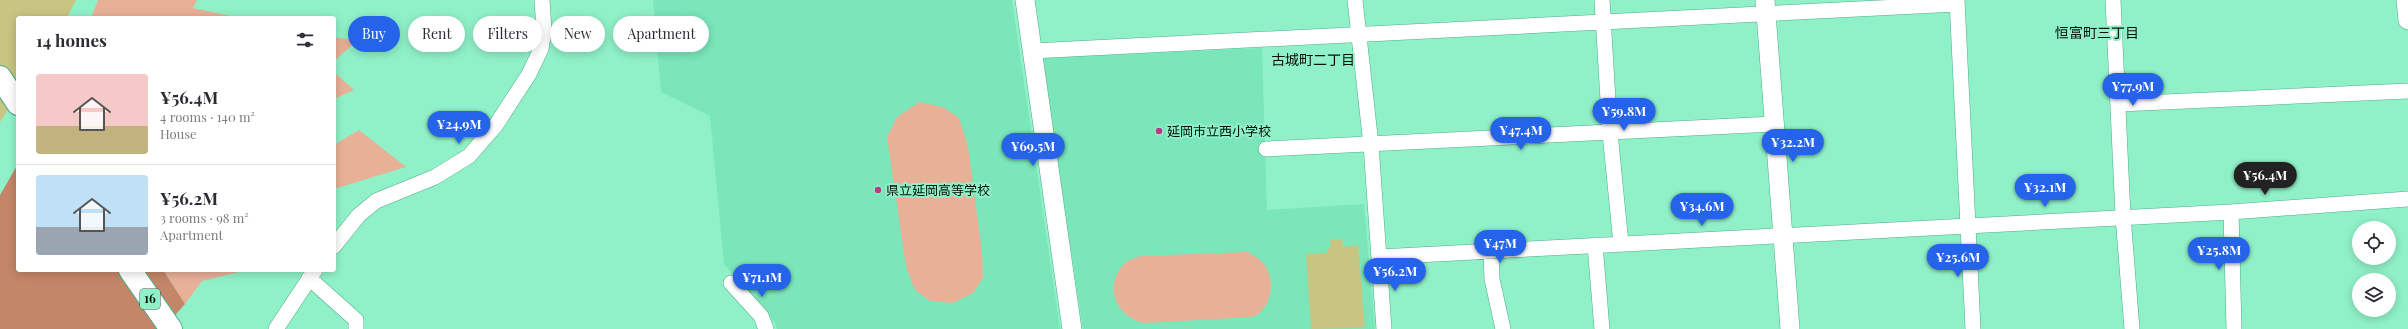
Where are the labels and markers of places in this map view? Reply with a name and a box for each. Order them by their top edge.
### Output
pin: ¥77.9M [2100,73,2166,107]
pin: ¥59.8M [1591,98,1657,132]
pin: ¥24.9M [426,111,492,145]
pin: ¥47.4M [1488,117,1554,151]
place label: 延岡市立西小学校 [1167,122,1271,139]
marker: 延岡市立西小学校 [1154,126,1164,136]
pin: ¥32.2M [1760,129,1826,163]
pin: ¥69.5M [1000,133,1066,167]
pin: ¥56.4M [2232,162,2298,196]
pin: ¥32.1M [2012,174,2078,208]
place label: 県立延岡高等学校 [886,181,990,198]
marker: 県立延岡高等学校 [873,185,883,195]
pin: ¥34.6M [1669,193,1735,227]
pin: ¥47M [1476,230,1524,264]
pin: ¥25.8M [2186,237,2252,271]
pin: ¥25.6M [1925,244,1991,278]
pin: ¥56.2M [1362,258,1428,292]
pin: ¥71.1M [729,264,795,298]

